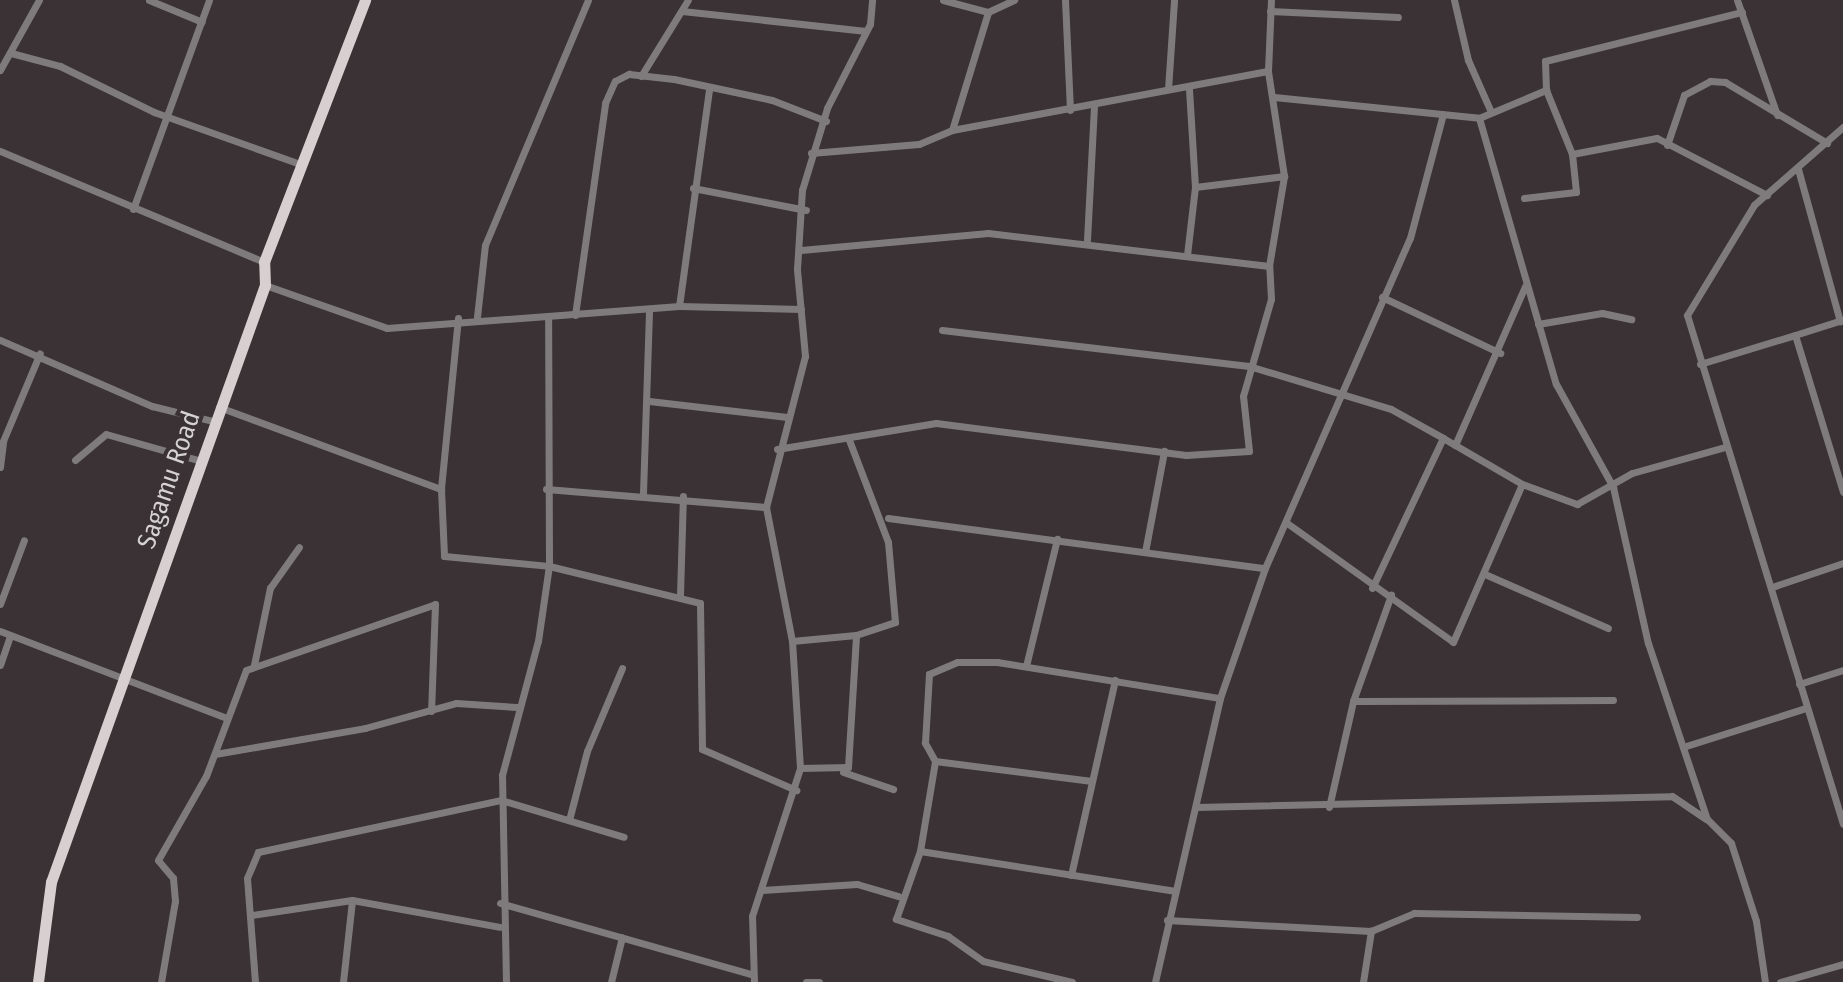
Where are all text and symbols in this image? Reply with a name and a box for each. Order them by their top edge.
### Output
street label: Sagamu Road [131,407,207,553]

